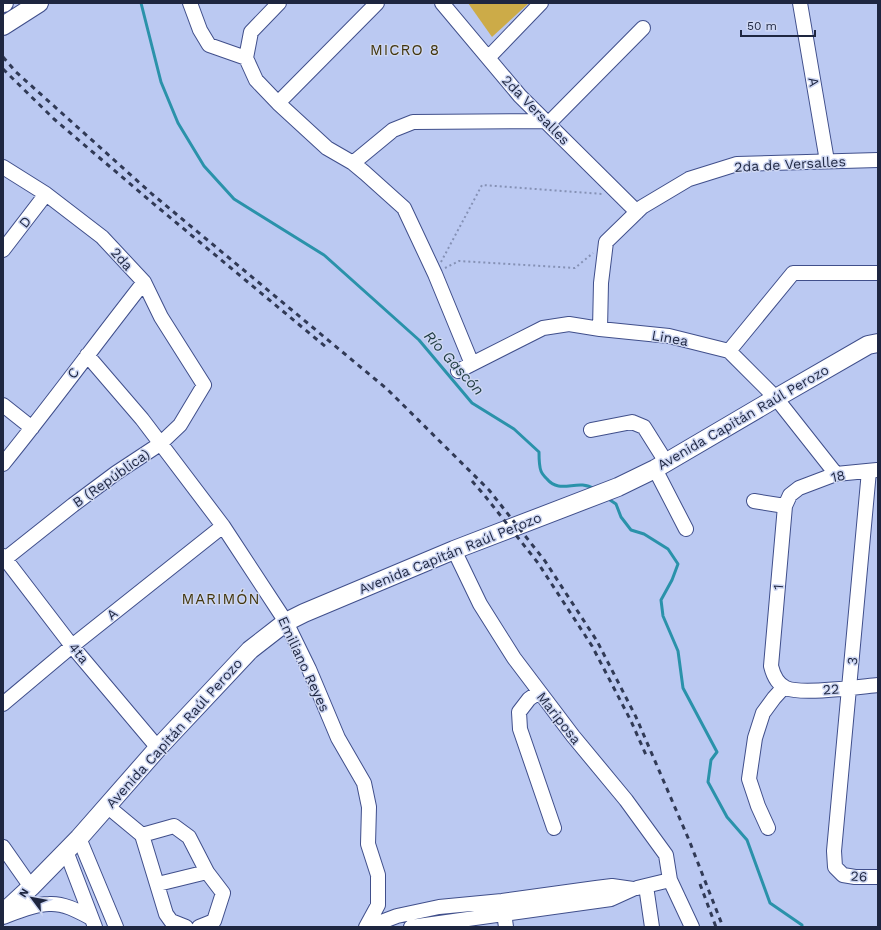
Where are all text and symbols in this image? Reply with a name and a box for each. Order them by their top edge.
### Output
scale bar [741,12,815,38]
text: 50 m [747,19,777,33]
district label: MICRO 8 [370,41,440,59]
street label: 2da Versalles [499,72,573,148]
street label: A [805,76,823,88]
street label: 2da de Versalles [734,153,846,175]
street label: D [16,213,34,231]
street label: 2da [108,244,136,274]
water label: Río Gascón [420,327,488,399]
street label: Linea [651,327,690,349]
street label: Avenida Capitán Raúl Perozo [654,361,832,473]
street label: C [64,364,82,382]
street label: B (República) [69,446,153,510]
street label: 18 [829,467,847,485]
street label: Avenida Capitán Raúl Perozo [356,509,544,597]
street label: 1 [770,584,786,590]
district label: MARIMÓN [181,589,261,608]
street label: A [103,605,121,623]
street label: Emiliano Reyes [275,614,333,714]
street label: 4ta [66,639,92,667]
street label: Avenida Capitán Raúl Perozo [103,655,245,811]
street label: 3 [844,656,860,666]
street label: 22 [822,681,840,697]
street label: Mariposa [534,689,584,747]
street label: 26 [850,867,868,885]
north arrow [12,878,52,918]
text: N [16,886,32,900]

